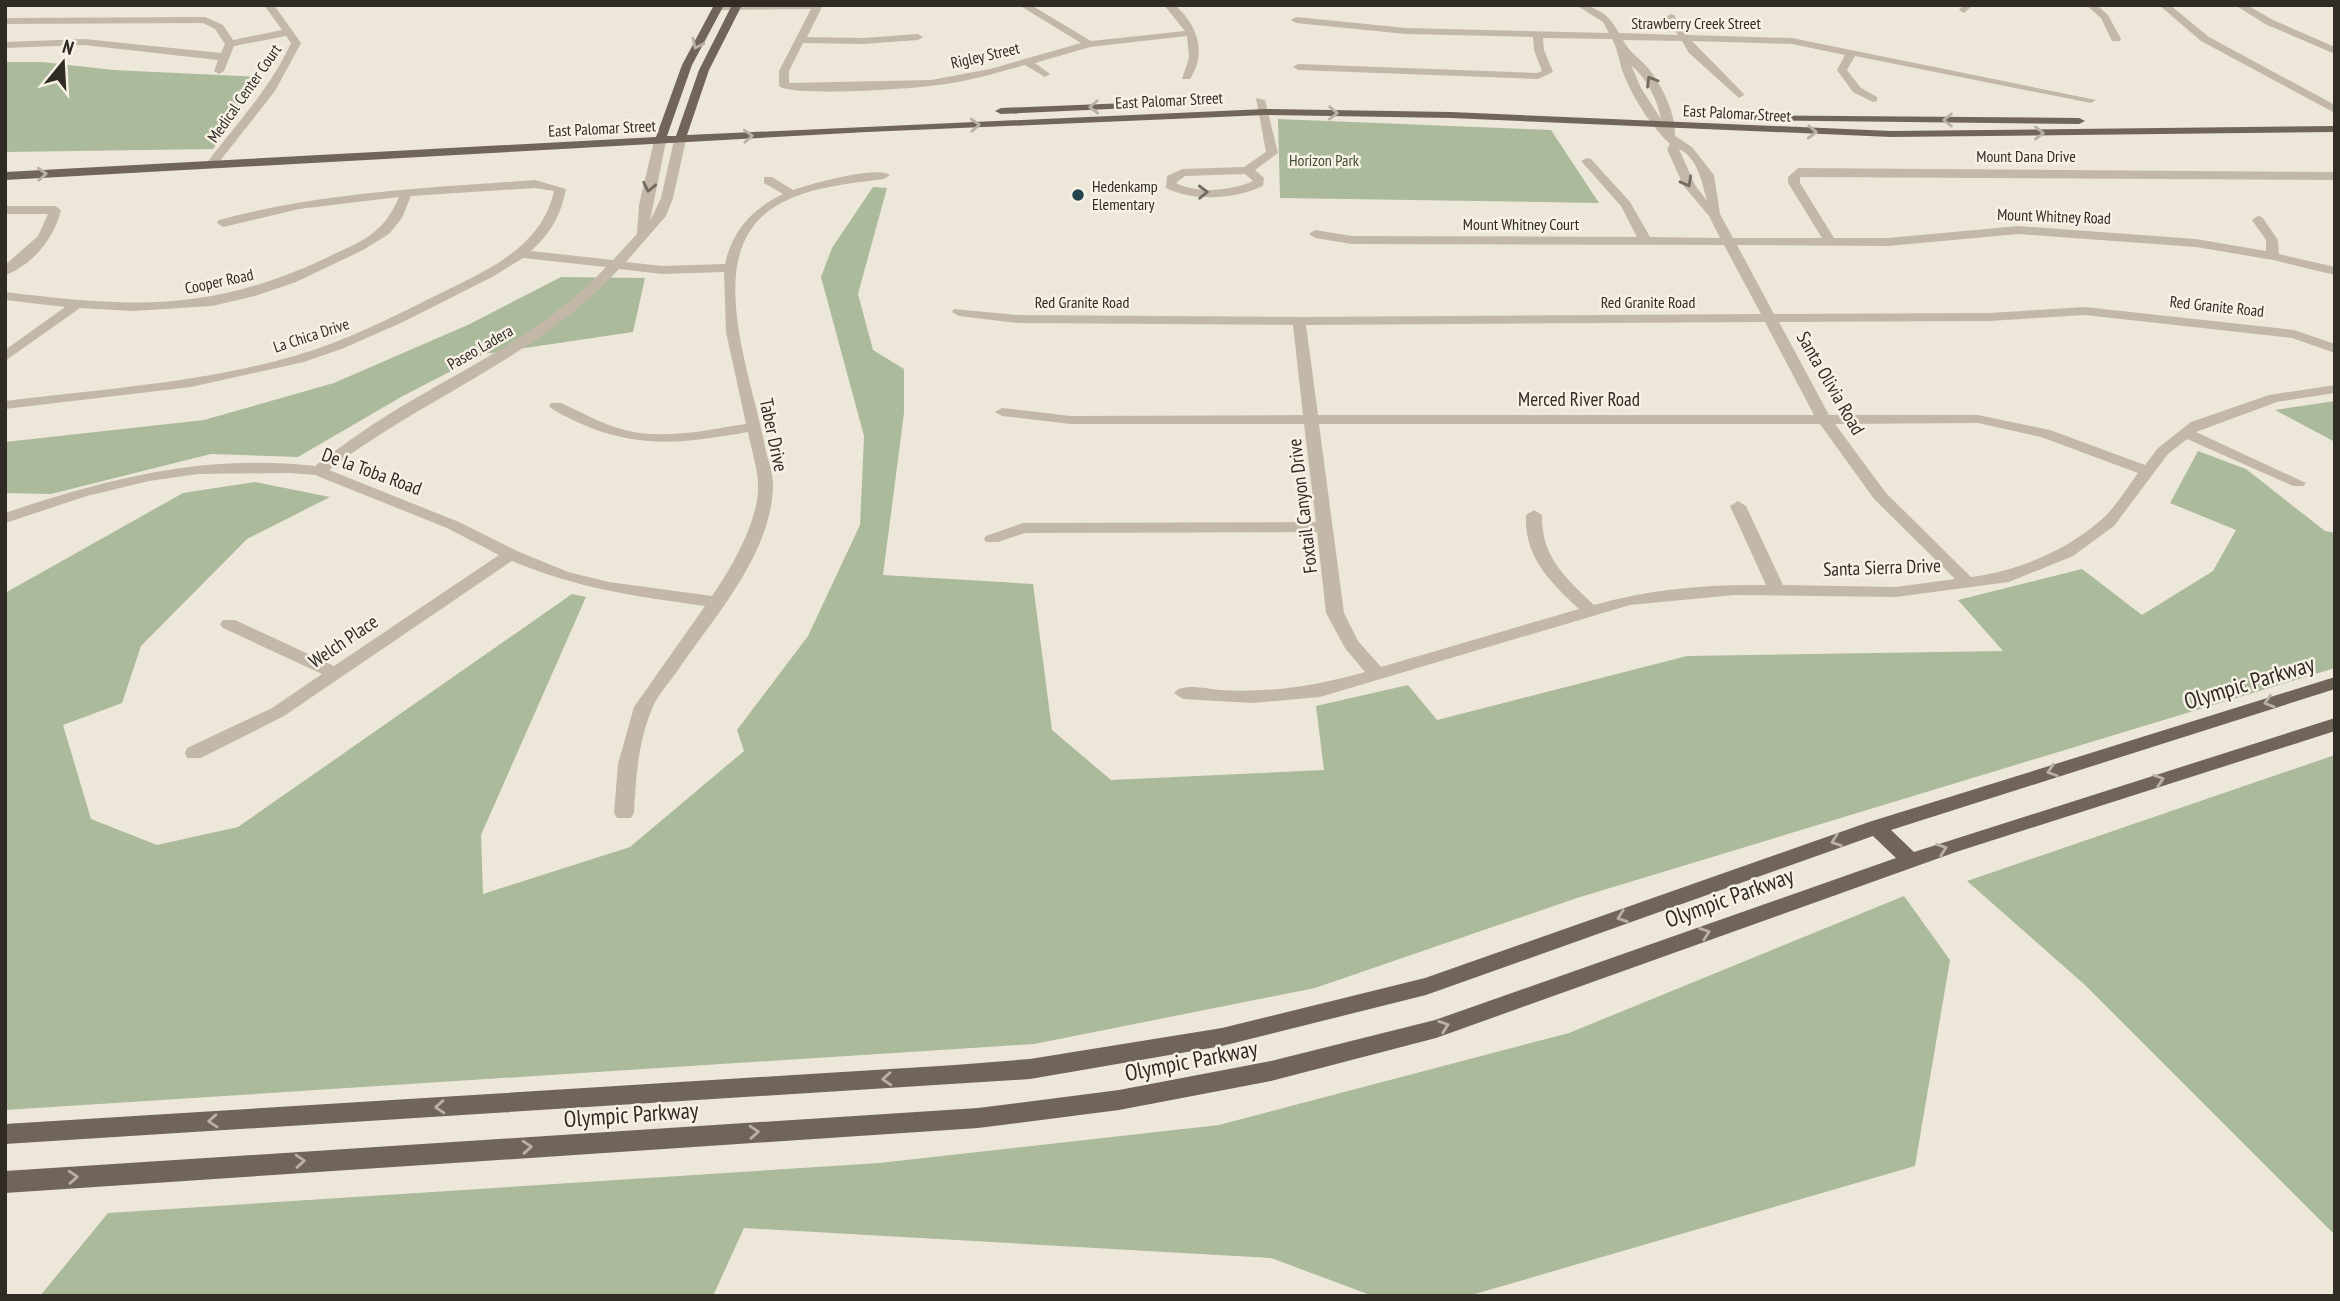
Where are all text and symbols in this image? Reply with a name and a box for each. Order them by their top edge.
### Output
street label: Strawberry Creek Street [1631,13,1761,33]
north arrow [28,28,98,98]
text: N [60,34,77,60]
one-way arrow [692,37,706,49]
street label: Rigley Street [949,37,1022,73]
street label: Medical Center Court [203,39,286,146]
one-way arrow [1647,76,1660,89]
street label: East Palomar Street [1115,87,1224,113]
one-way arrow [1088,100,1099,115]
street label: East Palomar Street [1683,100,1792,126]
one-way arrow [1329,105,1339,121]
one-way arrow [1942,112,1953,128]
street label: East Palomar Street [548,115,657,141]
one-way arrow [970,117,981,132]
one-way arrow [1806,124,1817,139]
one-way arrow [2034,125,2045,141]
one-way arrow [743,129,754,144]
street label: Mount Dana Drive [1976,146,2076,166]
park label: Horizon Park [1289,150,1360,170]
one-way arrow [37,167,48,182]
one-way arrow [1679,175,1692,188]
place label: Hedenkamp Elementary [1092,176,1158,214]
one-way arrow [642,181,657,193]
one-way arrow [1198,184,1209,199]
marker: Hedenkamp Elementary [1070,187,1086,203]
street label: Mount Whitney Road [1997,204,2111,228]
street label: Mount Whitney Court [1463,214,1580,234]
street label: Cooper Road [183,264,255,298]
street label: Red Granite Road [2169,291,2265,321]
street label: Red Granite Road [1035,292,1129,312]
street label: Red Granite Road [1601,292,1695,312]
street label: La Chica Drive [271,313,351,357]
street label: Paseo Ladera [444,320,516,374]
street label: Santa Olivia Road [1792,327,1870,439]
street label: Merced River Road [1518,387,1640,411]
street label: Taber Drive [755,396,793,474]
street label: Foxtail Canyon Drive [1282,437,1322,575]
street label: De la Toba Road [319,442,425,500]
street label: Santa Sierra Drive [1823,553,1941,581]
street label: Welch Place [304,609,382,673]
street label: Olympic Parkway [2180,648,2318,716]
one-way arrow [2264,694,2276,709]
one-way arrow [2047,762,2059,777]
one-way arrow [2152,774,2164,788]
one-way arrow [1831,833,1843,847]
one-way arrow [1935,843,1948,857]
street label: Olympic Parkway [1661,860,1798,934]
one-way arrow [1616,909,1628,923]
one-way arrow [1698,927,1710,941]
one-way arrow [1437,1020,1450,1034]
street label: Olympic Parkway [1122,1033,1260,1087]
one-way arrow [881,1071,892,1086]
street label: Olympic Parkway [563,1095,700,1133]
one-way arrow [434,1099,445,1114]
one-way arrow [207,1113,218,1128]
one-way arrow [749,1125,760,1140]
one-way arrow [522,1139,533,1154]
one-way arrow [295,1154,306,1169]
one-way arrow [68,1170,79,1185]

